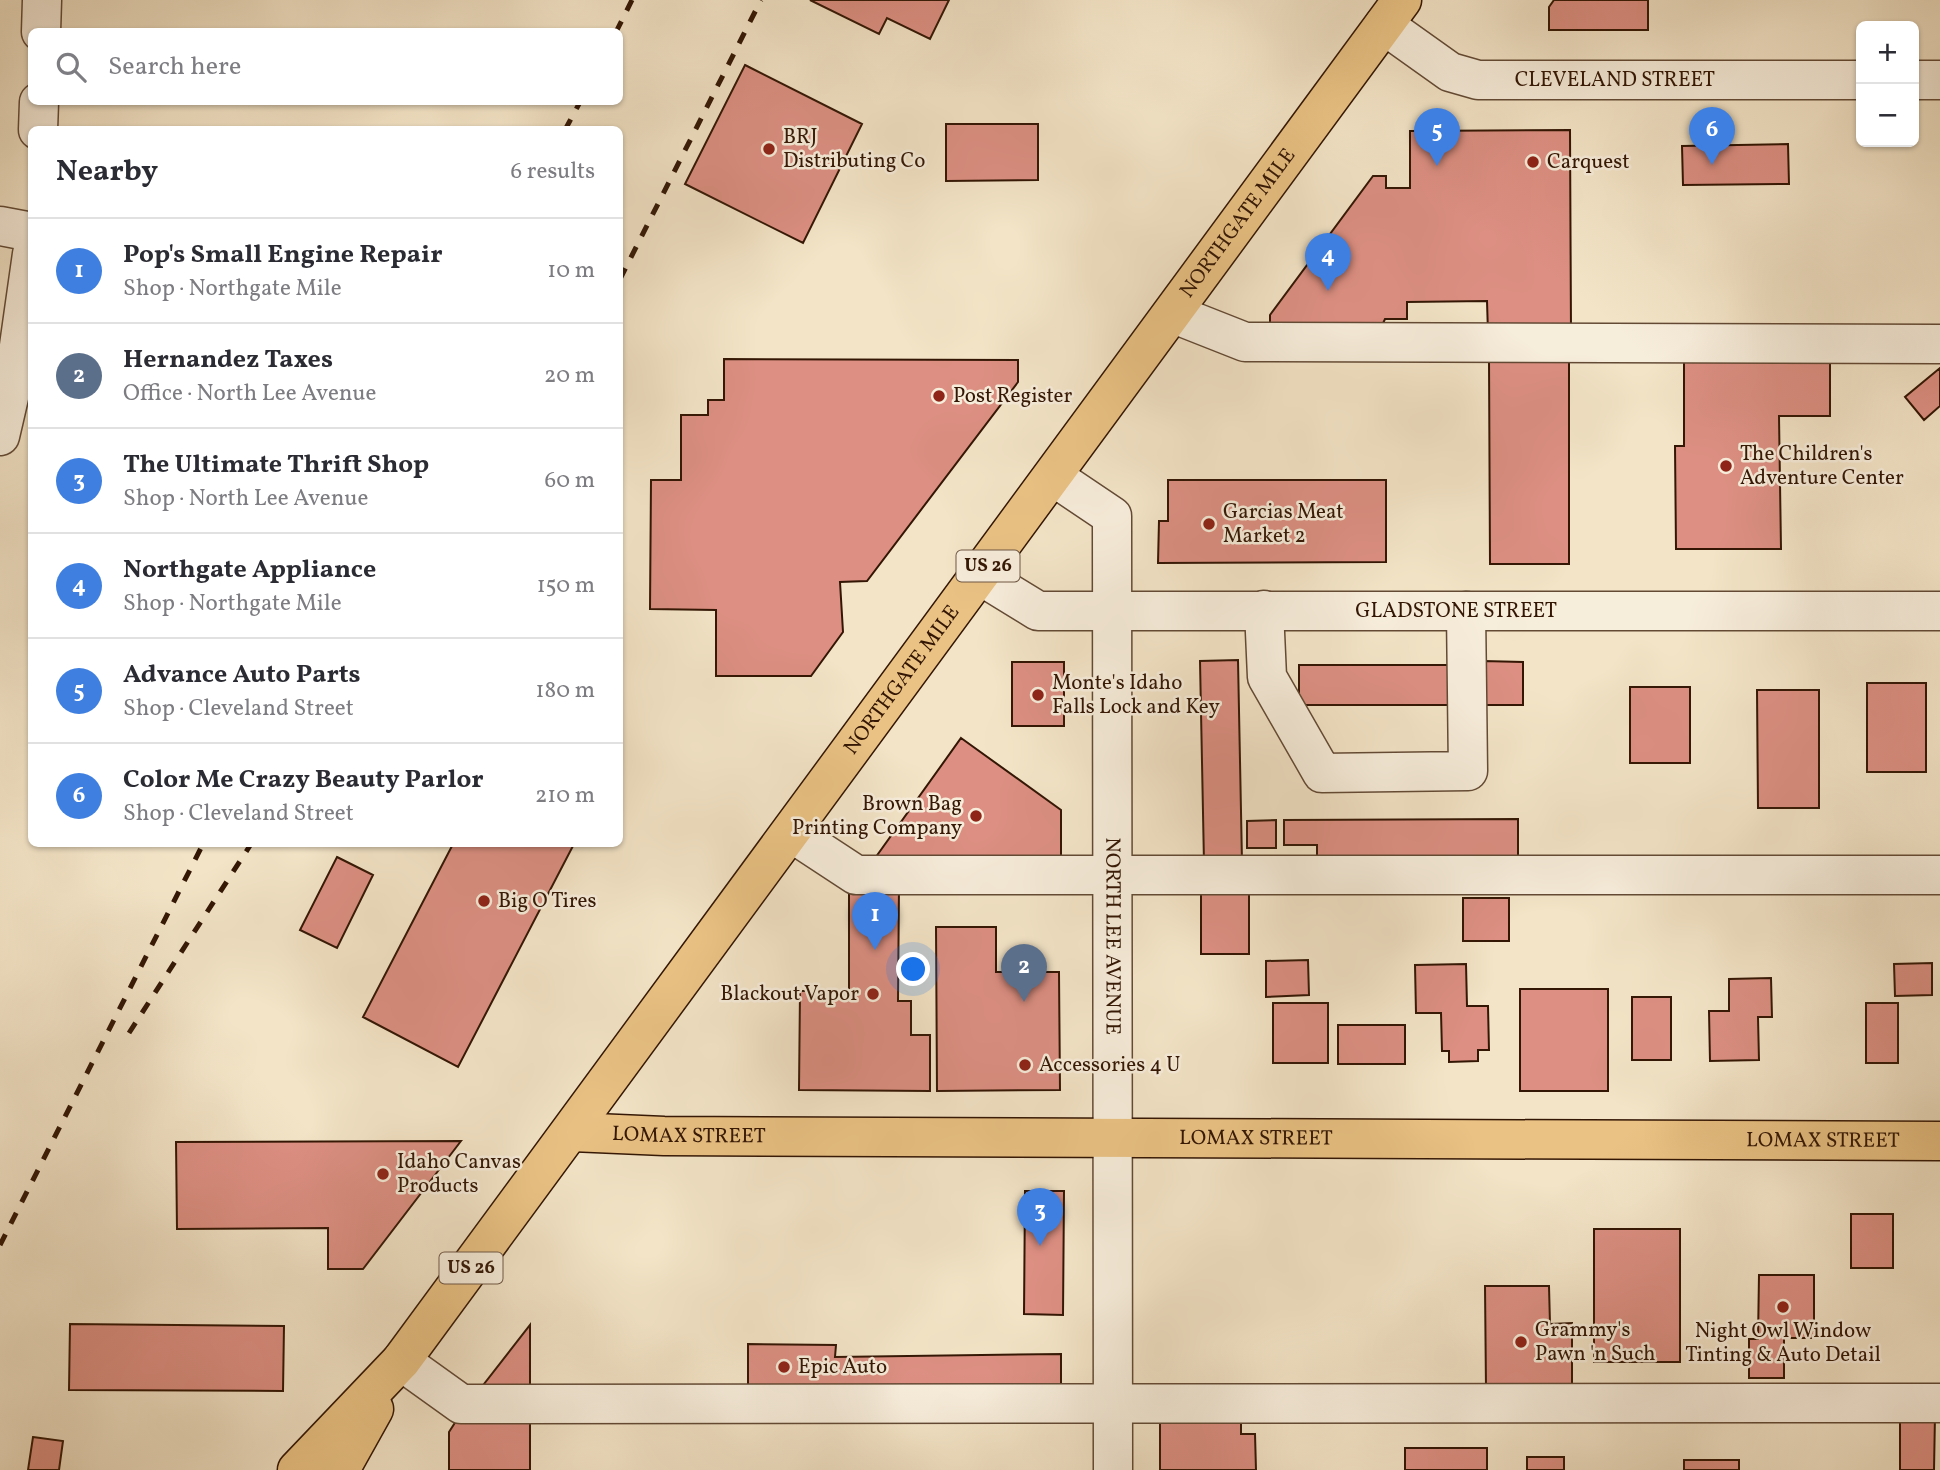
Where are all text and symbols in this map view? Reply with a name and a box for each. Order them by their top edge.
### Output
map controls [1856,21,1919,147]
button: + [1856,21,1919,84]
search box [28,28,623,105]
icon: search [52,48,90,86]
text: Search here [108,49,241,85]
street label: CLEVELAND STREET [1515,66,1715,95]
button: − [1856,84,1919,147]
pin: 6 [1689,107,1735,165]
pin: 5 [1414,108,1460,166]
place label: BRJ Distributing Co [783,123,926,176]
marker: BRJ Distributing Co [761,141,777,157]
street label: NORTHGATE MILE [1173,142,1303,304]
place label: Carquest [1547,148,1630,177]
text: Nearby [56,151,158,193]
marker: Carquest [1525,154,1541,170]
text: 6 results [511,156,595,188]
pin: 4 [1305,233,1351,291]
text: Pop's Small Engine Repair [123,237,442,273]
text: 1 [74,255,84,287]
text: 10 m [547,255,595,287]
text: Shop · Northgate Mile [123,273,342,305]
text: Hernandez Taxes [123,342,333,378]
text: 2 [73,360,85,392]
text: 20 m [544,360,595,392]
text: Office · North Lee Avenue [123,378,376,410]
place label: Post Register [953,382,1073,411]
marker: Post Register [931,388,947,404]
place label: The Children's Adventure Center [1740,440,1904,493]
text: The Ultimate Thrift Shop [123,447,429,483]
marker: The Children's Adventure Center [1718,458,1734,474]
text: 3 [73,465,85,497]
text: 60 m [545,465,595,497]
text: Shop · North Lee Avenue [123,483,368,515]
place label: Garcias Meat Market 2 [1223,498,1344,551]
marker: Garcias Meat Market 2 [1201,516,1217,532]
road number: US 26 [956,551,1020,582]
text: Northgate Appliance [123,552,376,588]
text: 4 [72,570,86,602]
text: 150 m [537,570,595,602]
text: Shop · Northgate Mile [123,588,342,620]
street label: GLADSTONE STREET [1355,597,1557,626]
street label: NORTHGATE MILE [837,599,967,761]
text: Advance Auto Parts [123,657,361,693]
place label: Monte's Idaho Falls Lock and Key [1052,669,1221,722]
text: 5 [73,675,85,707]
text: 180 m [536,675,595,707]
marker: Monte's Idaho Falls Lock and Key [1030,687,1046,703]
text: Shop · Cleveland Street [123,693,354,725]
text: Color Me Crazy Beauty Parlor [123,762,484,798]
text: 6 [73,780,85,812]
text: 210 m [535,780,595,812]
place label: Brown Bag Printing Company [792,790,963,843]
text: Shop · Cleveland Street [123,798,354,830]
marker: Brown Bag Printing Company [968,808,984,824]
street label: NORTH LEE AVENUE [1098,837,1127,1035]
place label: Big O Tires [498,887,597,916]
pin: 1 [852,892,898,950]
marker: Big O Tires [476,893,492,909]
pin: 2 [1001,944,1047,1002]
your location [896,952,930,986]
place label: Blackout Vapor [720,980,859,1009]
marker: Blackout Vapor [865,986,881,1002]
place label: Accessories 4 U [1039,1051,1180,1080]
marker: Accessories 4 U [1017,1057,1033,1073]
street label: LOMAX STREET [611,1119,766,1151]
street label: LOMAX STREET [1179,1124,1333,1153]
street label: LOMAX STREET [1746,1126,1900,1155]
place label: Idaho Canvas Products [397,1148,521,1201]
marker: Idaho Canvas Products [375,1166,391,1182]
pin: 3 [1017,1188,1063,1246]
road number: US 26 [440,1252,503,1284]
marker: Night Owl Window Tinting & Auto Detail [1775,1299,1791,1315]
place label: Grammy's Pawn 'n Such [1535,1316,1656,1369]
place label: Night Owl Window Tinting & Auto Detail [1685,1317,1881,1370]
marker: Grammy's Pawn 'n Such [1513,1334,1529,1350]
place label: Epic Auto [798,1353,887,1382]
marker: Epic Auto [776,1359,792,1375]

